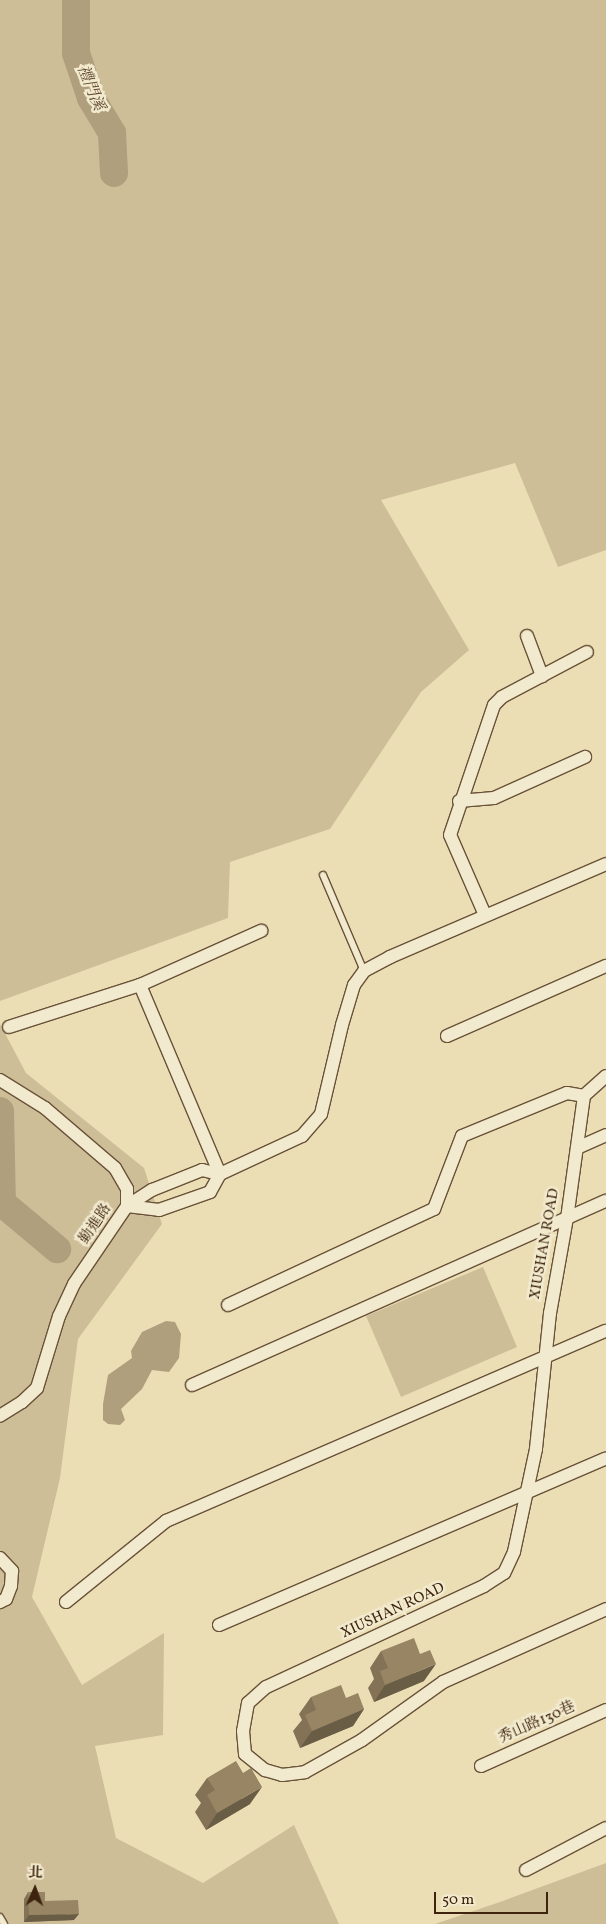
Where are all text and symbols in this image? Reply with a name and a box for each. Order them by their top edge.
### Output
water label: 禮門溪 [72,62,108,114]
street label: XIUSHAN ROAD [526,1187,564,1301]
street label: 勤進路 [76,1200,116,1248]
street label: XIUSHAN ROAD [338,1579,448,1643]
street label: 秀山路130巷 [496,1698,578,1748]
north arrow [10,1864,60,1914]
text: 北 [28,1864,43,1883]
scale bar [436,1882,550,1914]
text: 50 m [442,1890,474,1911]

